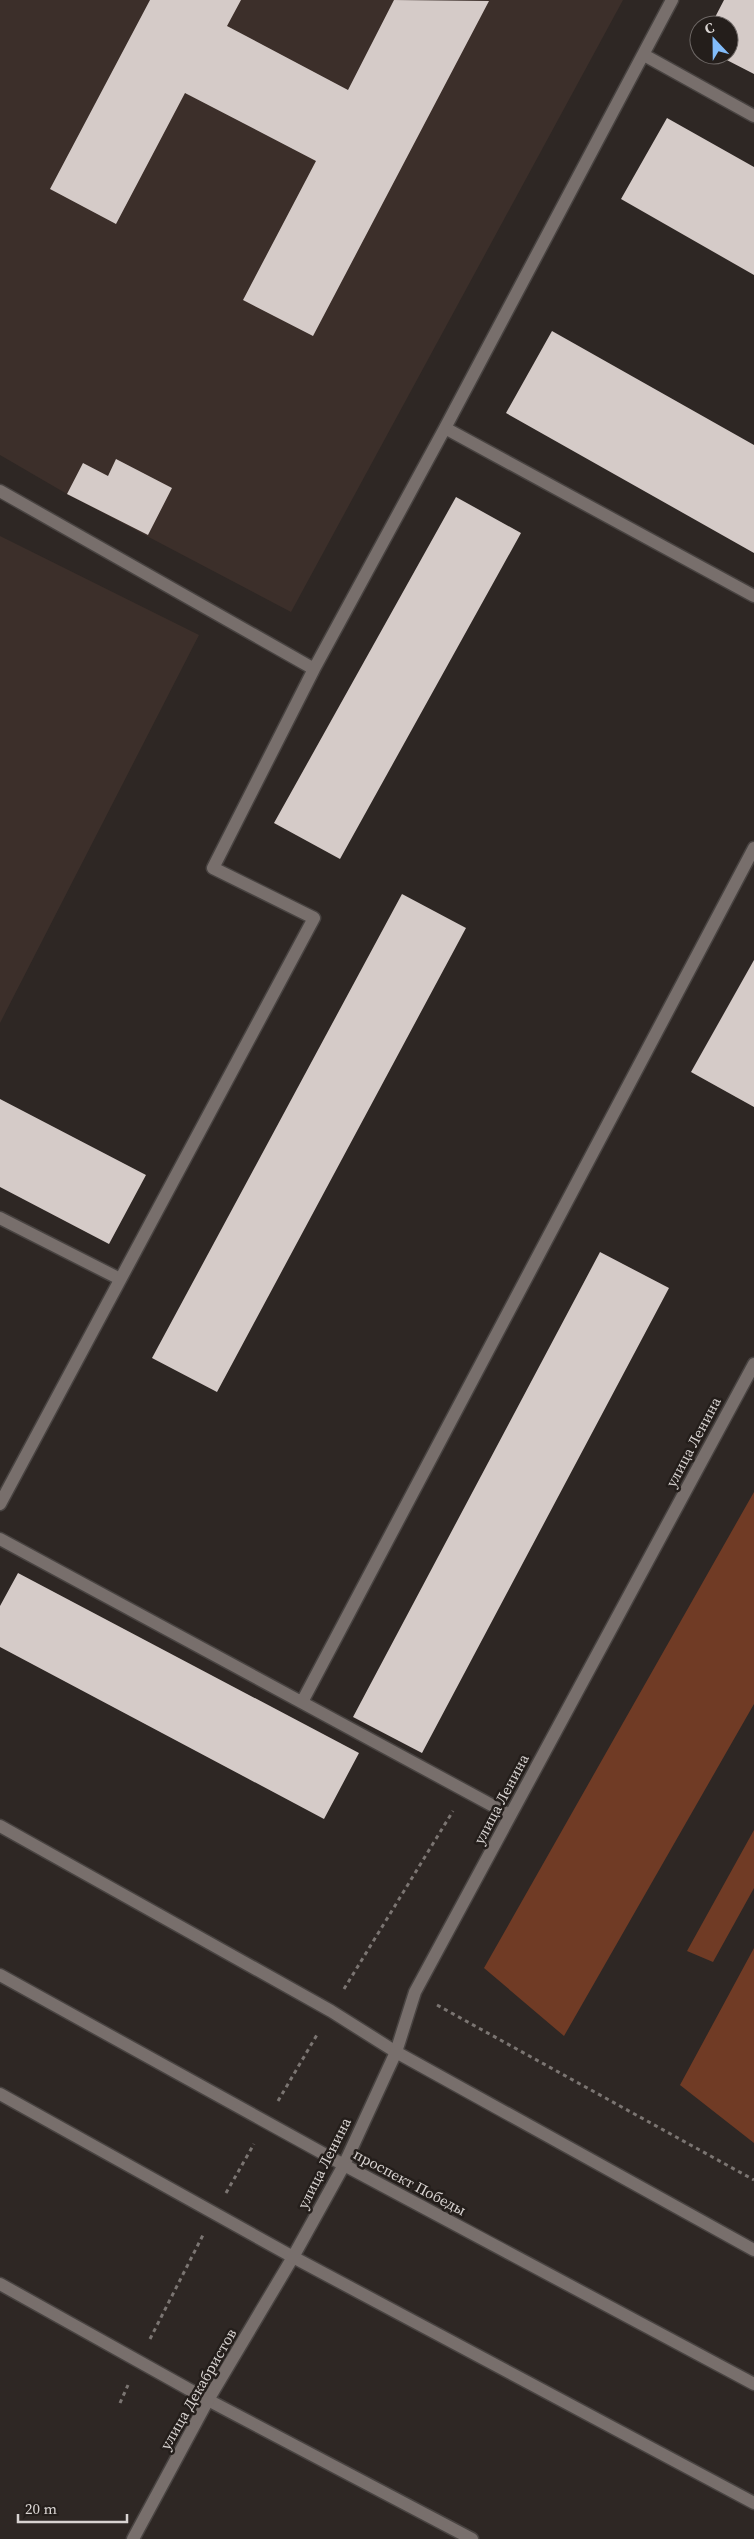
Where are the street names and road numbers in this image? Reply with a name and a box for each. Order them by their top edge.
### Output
street label: улица Ленина [660,1393,726,1491]
street label: улица Ленина [468,1750,534,1848]
street label: улица Ленина [292,2113,356,2212]
street label: проспект Победы [350,2143,470,2221]
street label: улица Декабристов [155,2324,241,2454]

